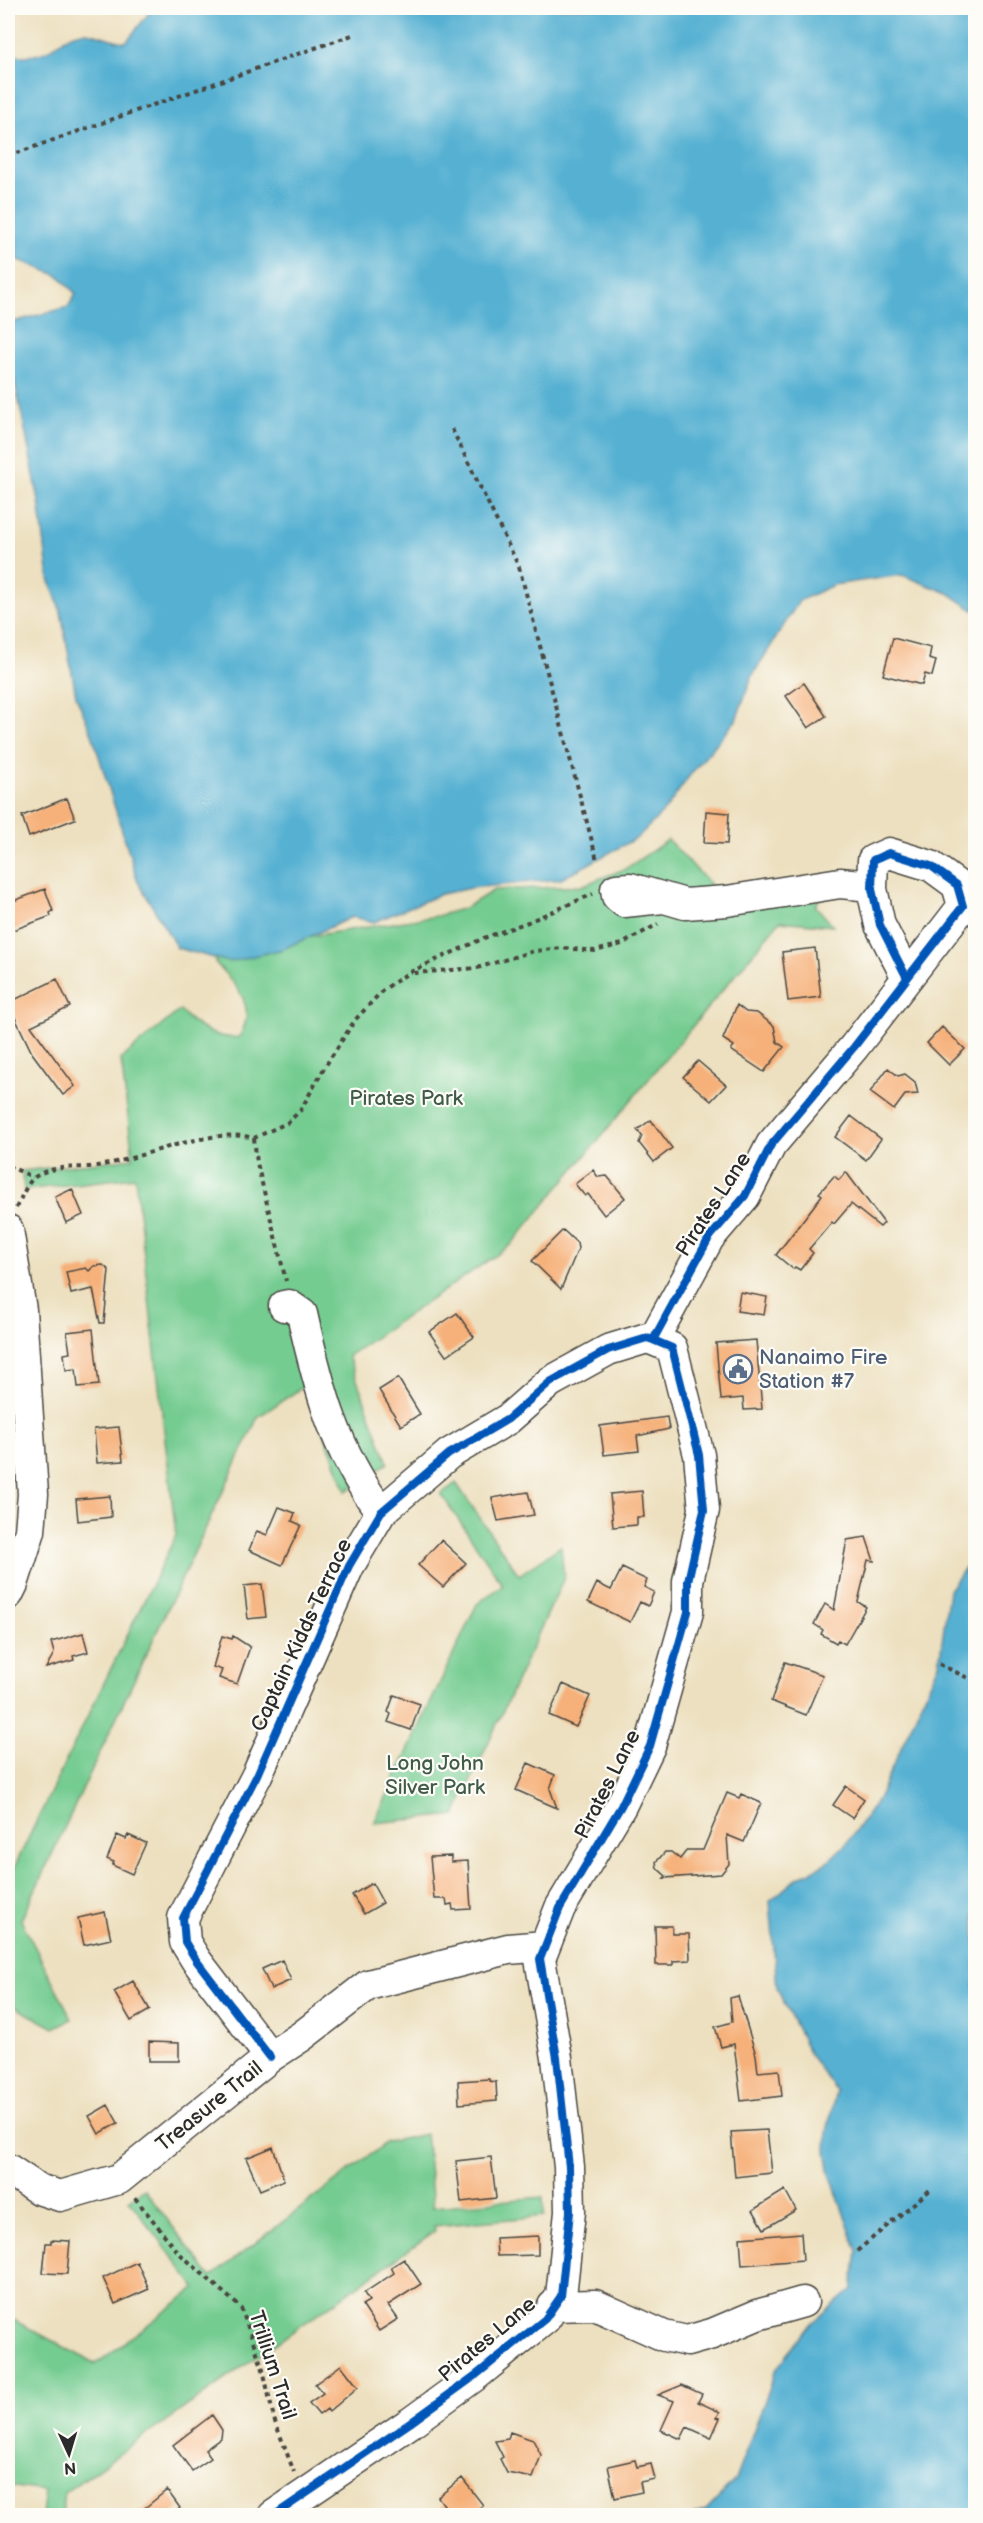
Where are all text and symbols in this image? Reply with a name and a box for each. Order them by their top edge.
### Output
park label: Pirates Park [349,1086,464,1111]
street label: Pirates Lane [670,1148,756,1261]
place label: Nanaimo Fire Station #7 [759,1345,887,1394]
public building icon: Nanaimo Fire Station #7 [722,1353,754,1385]
street label: Captain Kidds Terrace [246,1535,357,1736]
street label: Pirates Lane [569,1725,646,1843]
park label: Long John Silver Park [385,1751,486,1800]
street label: Treasure Trail [151,2056,268,2157]
street label: Pirates Lane [434,2292,541,2387]
street label: Trillium Trail [243,2308,302,2423]
north arrow [39,2424,99,2484]
text: N [63,2458,77,2477]

